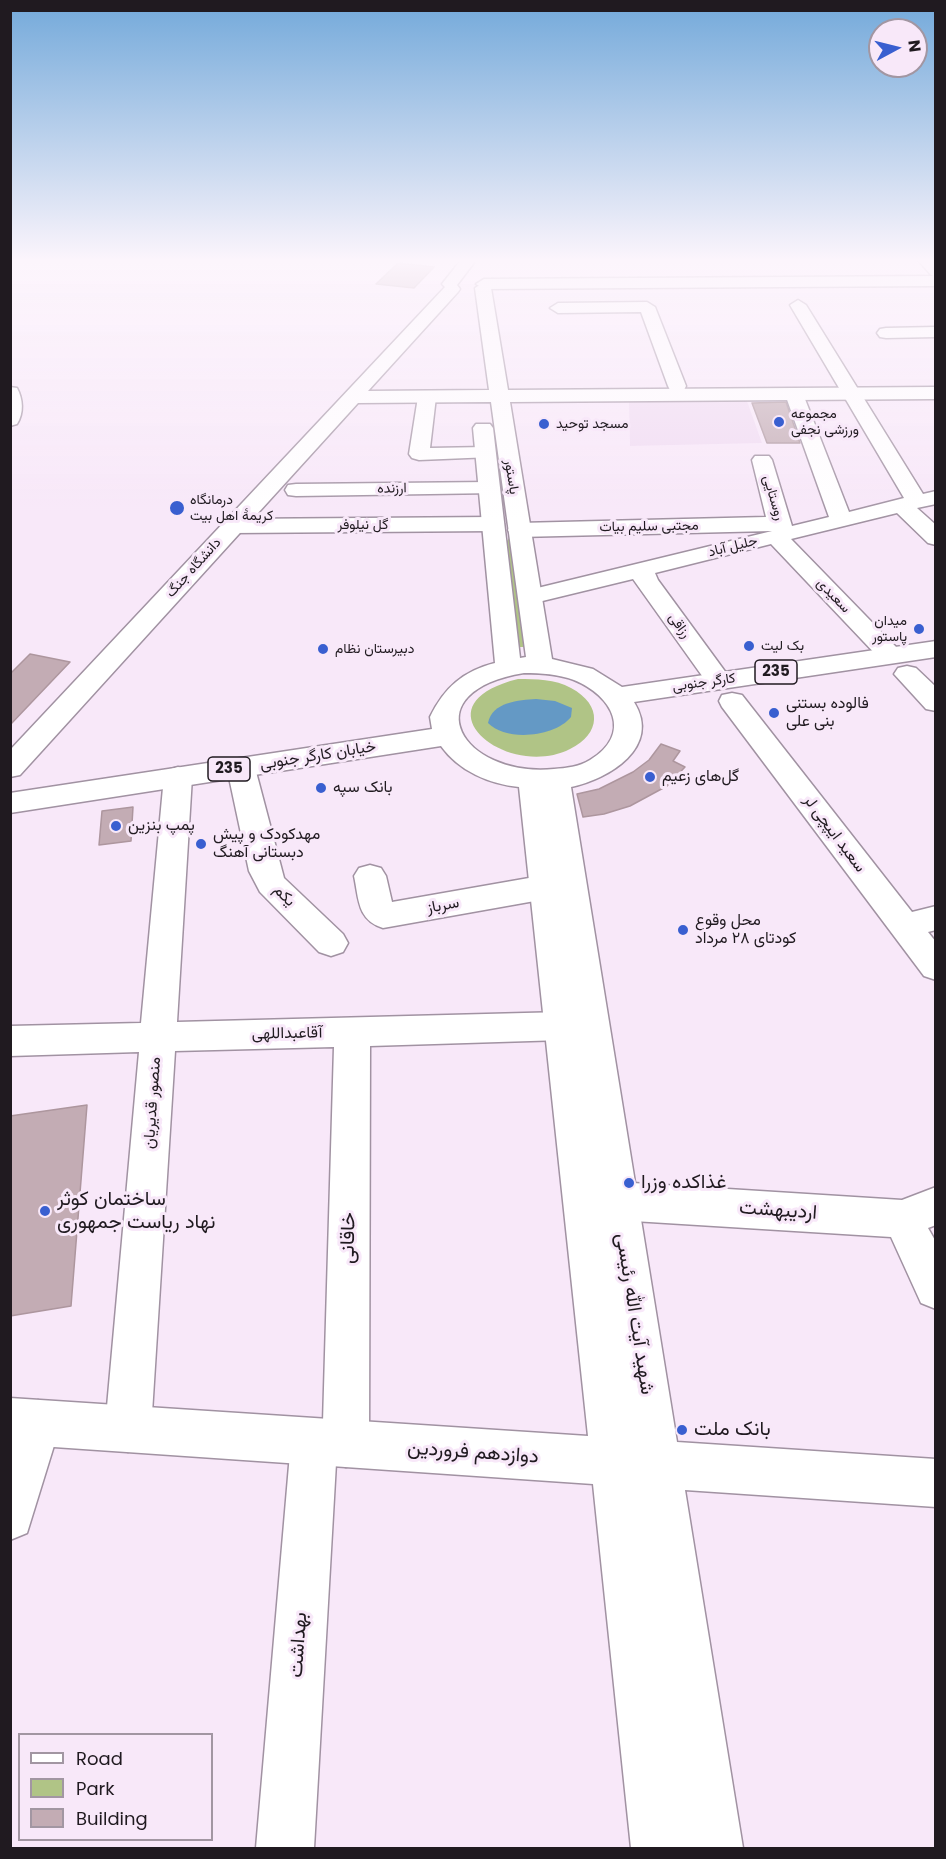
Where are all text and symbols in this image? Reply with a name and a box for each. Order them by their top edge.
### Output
north arrow [868,18,928,78]
text: N [902,39,927,53]
place label: مجموعه ورزشی نجفی [791,406,859,438]
marker: مجموعه ورزشی نجفی [772,415,786,429]
place label: مسجد توحید [556,416,628,432]
marker: مسجد توحید [537,417,551,431]
street label: پاستور [500,458,522,496]
street label: روستایی [759,473,787,523]
street label: ارزنده [377,480,407,498]
place label: درمانگاه کریمهٔ اهل بیت [190,492,273,524]
marker: درمانگاه کریمهٔ اهل بیت [168,499,186,517]
street label: گل نیلوفر [338,517,388,533]
street label: مجتبی سلیم بیات [599,518,699,536]
street label: جلیل آباد [707,533,759,561]
street label: دانشگاه جنگ [163,535,225,601]
street label: سعیدی [813,575,853,617]
street label: رزاقی [664,610,694,642]
place label: میدان پاستور [872,613,907,646]
marker: میدان پاستور [912,622,926,636]
place label: بک لیت [761,638,804,654]
marker: بک لیت [742,639,756,653]
place label: دبیرستان نظام [335,641,414,657]
marker: دبیرستان نظام [316,642,330,656]
road number: 235 [755,660,797,684]
street label: کارگر جنوبی [671,670,737,696]
place label: فالوده بستنی بنی علی [786,694,869,732]
marker: فالوده بستنی بنی علی [767,706,781,720]
street label: خیابان کارگر جنوبی [259,737,377,775]
road number: 235 [208,757,250,781]
place label: گل‌های زعیم [662,767,739,787]
marker: گل‌های زعیم [643,770,657,784]
place label: بانک سپه [333,778,393,798]
marker: بانک سپه [314,781,328,795]
street label: سعید ایپچی لر [799,792,869,876]
place label: پمپ بنزین [128,816,195,836]
marker: پمپ بنزین [109,819,123,833]
place label: مهدکودک و پیش دبستانی آهنگ [213,825,320,863]
marker: مهدکودک و پیش دبستانی آهنگ [194,837,208,851]
street label: یکم [269,881,299,911]
street label: سرباز [425,893,461,919]
place label: محل وقوع کودتای ۲۸ مرداد [695,911,796,949]
marker: محل وقوع کودتای ۲۸ مرداد [676,923,690,937]
street label: آقاعبداللهی [252,1024,322,1044]
street label: منصور قدیریان [140,1056,166,1150]
place label: غذاکده وزرا [641,1171,726,1195]
marker: غذاکده وزرا [622,1176,636,1190]
place label: ساختمان کوثر نهاد ریاست جمهوری [57,1188,215,1235]
street label: اردیبهشت [738,1196,818,1226]
marker: ساختمان کوثر نهاد ریاست جمهوری [38,1204,52,1218]
street label: خاقانی [337,1212,361,1264]
street label: شهید آیت الله رئیسی [609,1232,659,1396]
place label: بانک ملت [694,1418,771,1442]
marker: بانک ملت [675,1423,689,1437]
street label: دوازدهم فروردین [407,1436,539,1470]
street label: بهداشت [285,1611,313,1679]
legend [18,1733,213,1841]
text: Road [76,1746,123,1771]
text: Park [76,1776,115,1801]
text: Building [76,1806,148,1831]

